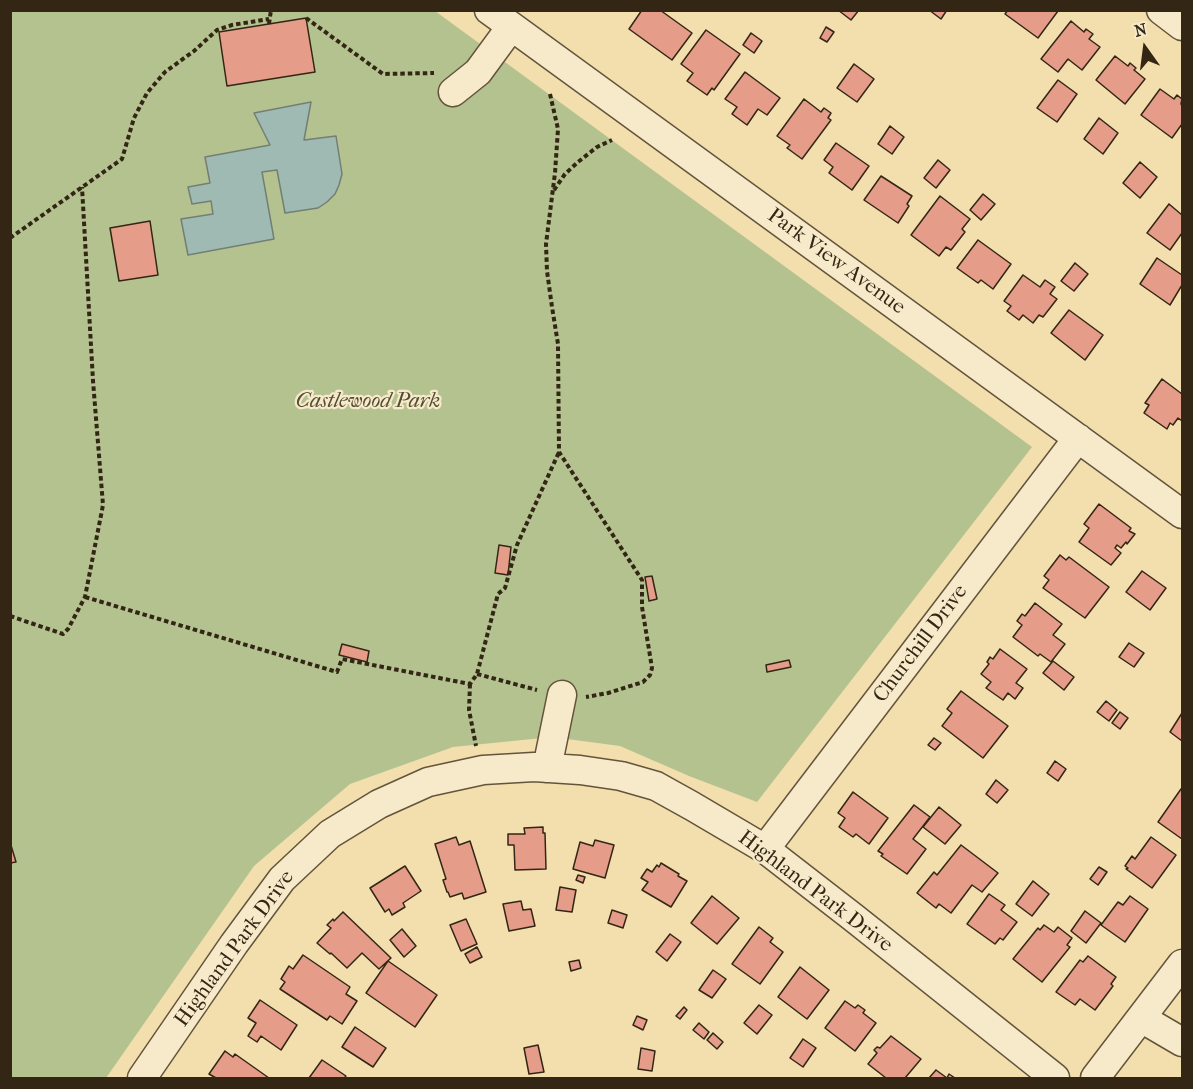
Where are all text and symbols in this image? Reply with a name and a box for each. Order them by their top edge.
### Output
north arrow [1115,18,1175,78]
text: N [1132,19,1149,41]
street label: Park View Avenue [762,204,910,320]
park label: Castlewood Park [296,389,440,415]
street label: Churchill Drive [869,580,973,708]
street label: Highland Park Drive [733,826,897,958]
street label: Highland Park Drive [170,866,300,1032]

